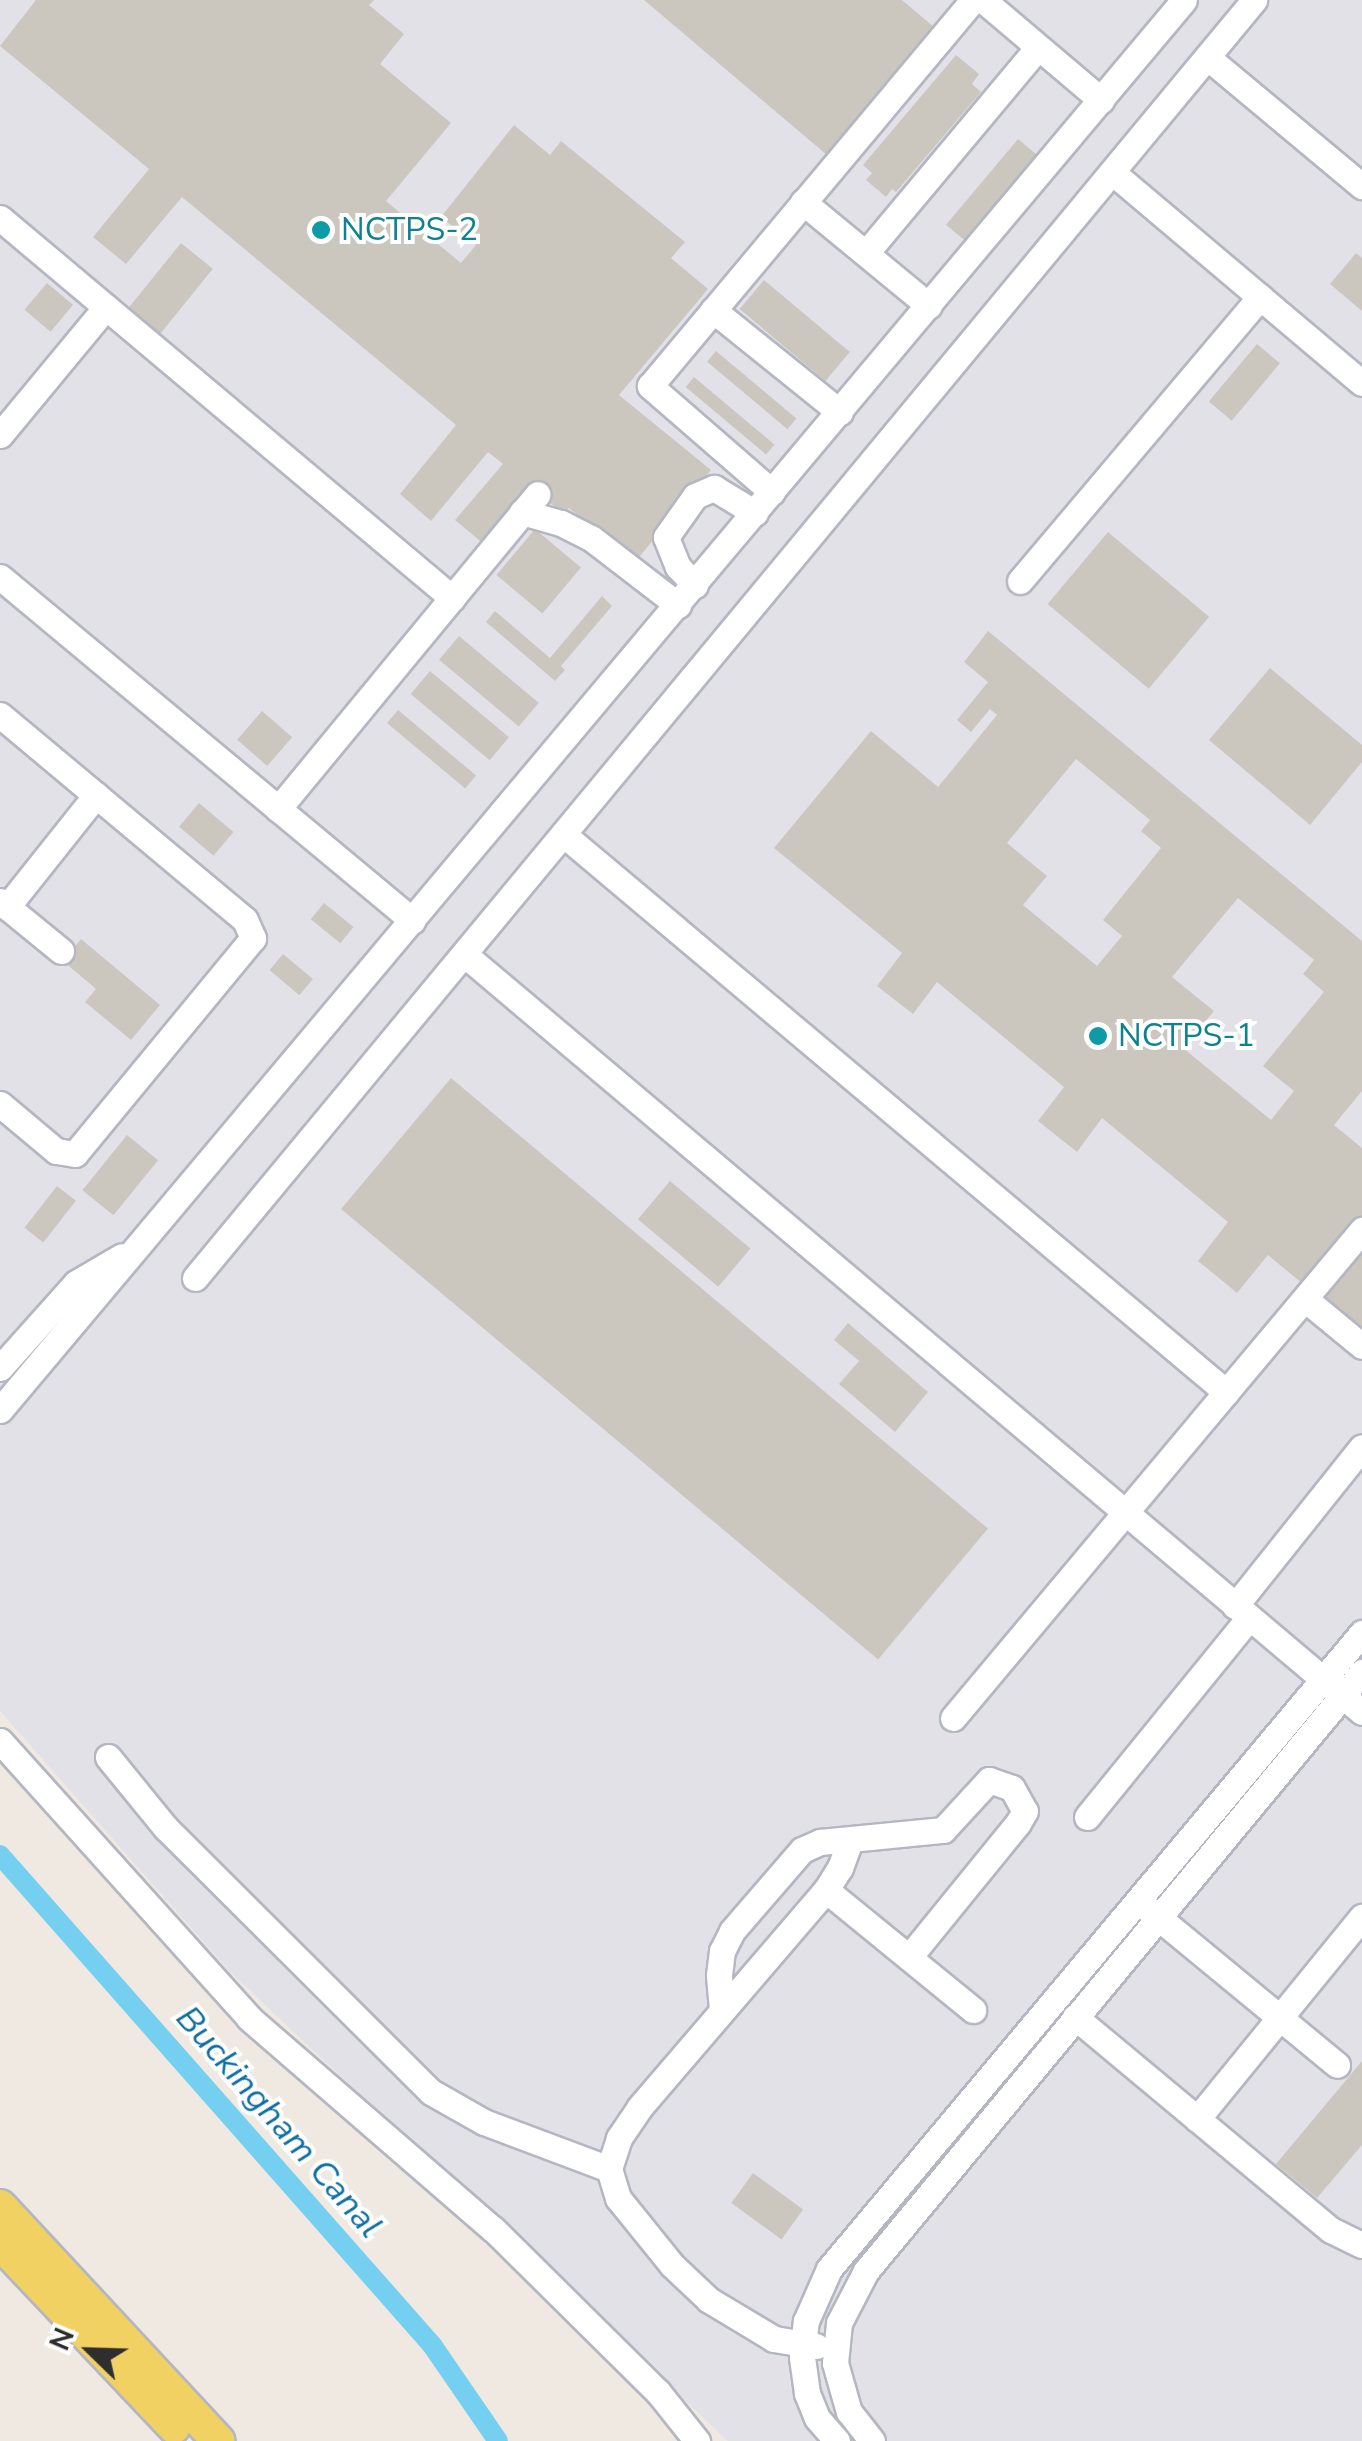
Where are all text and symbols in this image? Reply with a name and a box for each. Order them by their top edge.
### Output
place label: NCTPS-2 [341,211,478,249]
marker: NCTPS-2 [310,219,332,241]
place label: NCTPS-1 [1118,1017,1255,1055]
marker: NCTPS-1 [1087,1025,1109,1047]
water label: Buckingham Canal [167,1998,391,2246]
north arrow [40,2301,140,2401]
text: N [41,2322,84,2356]

